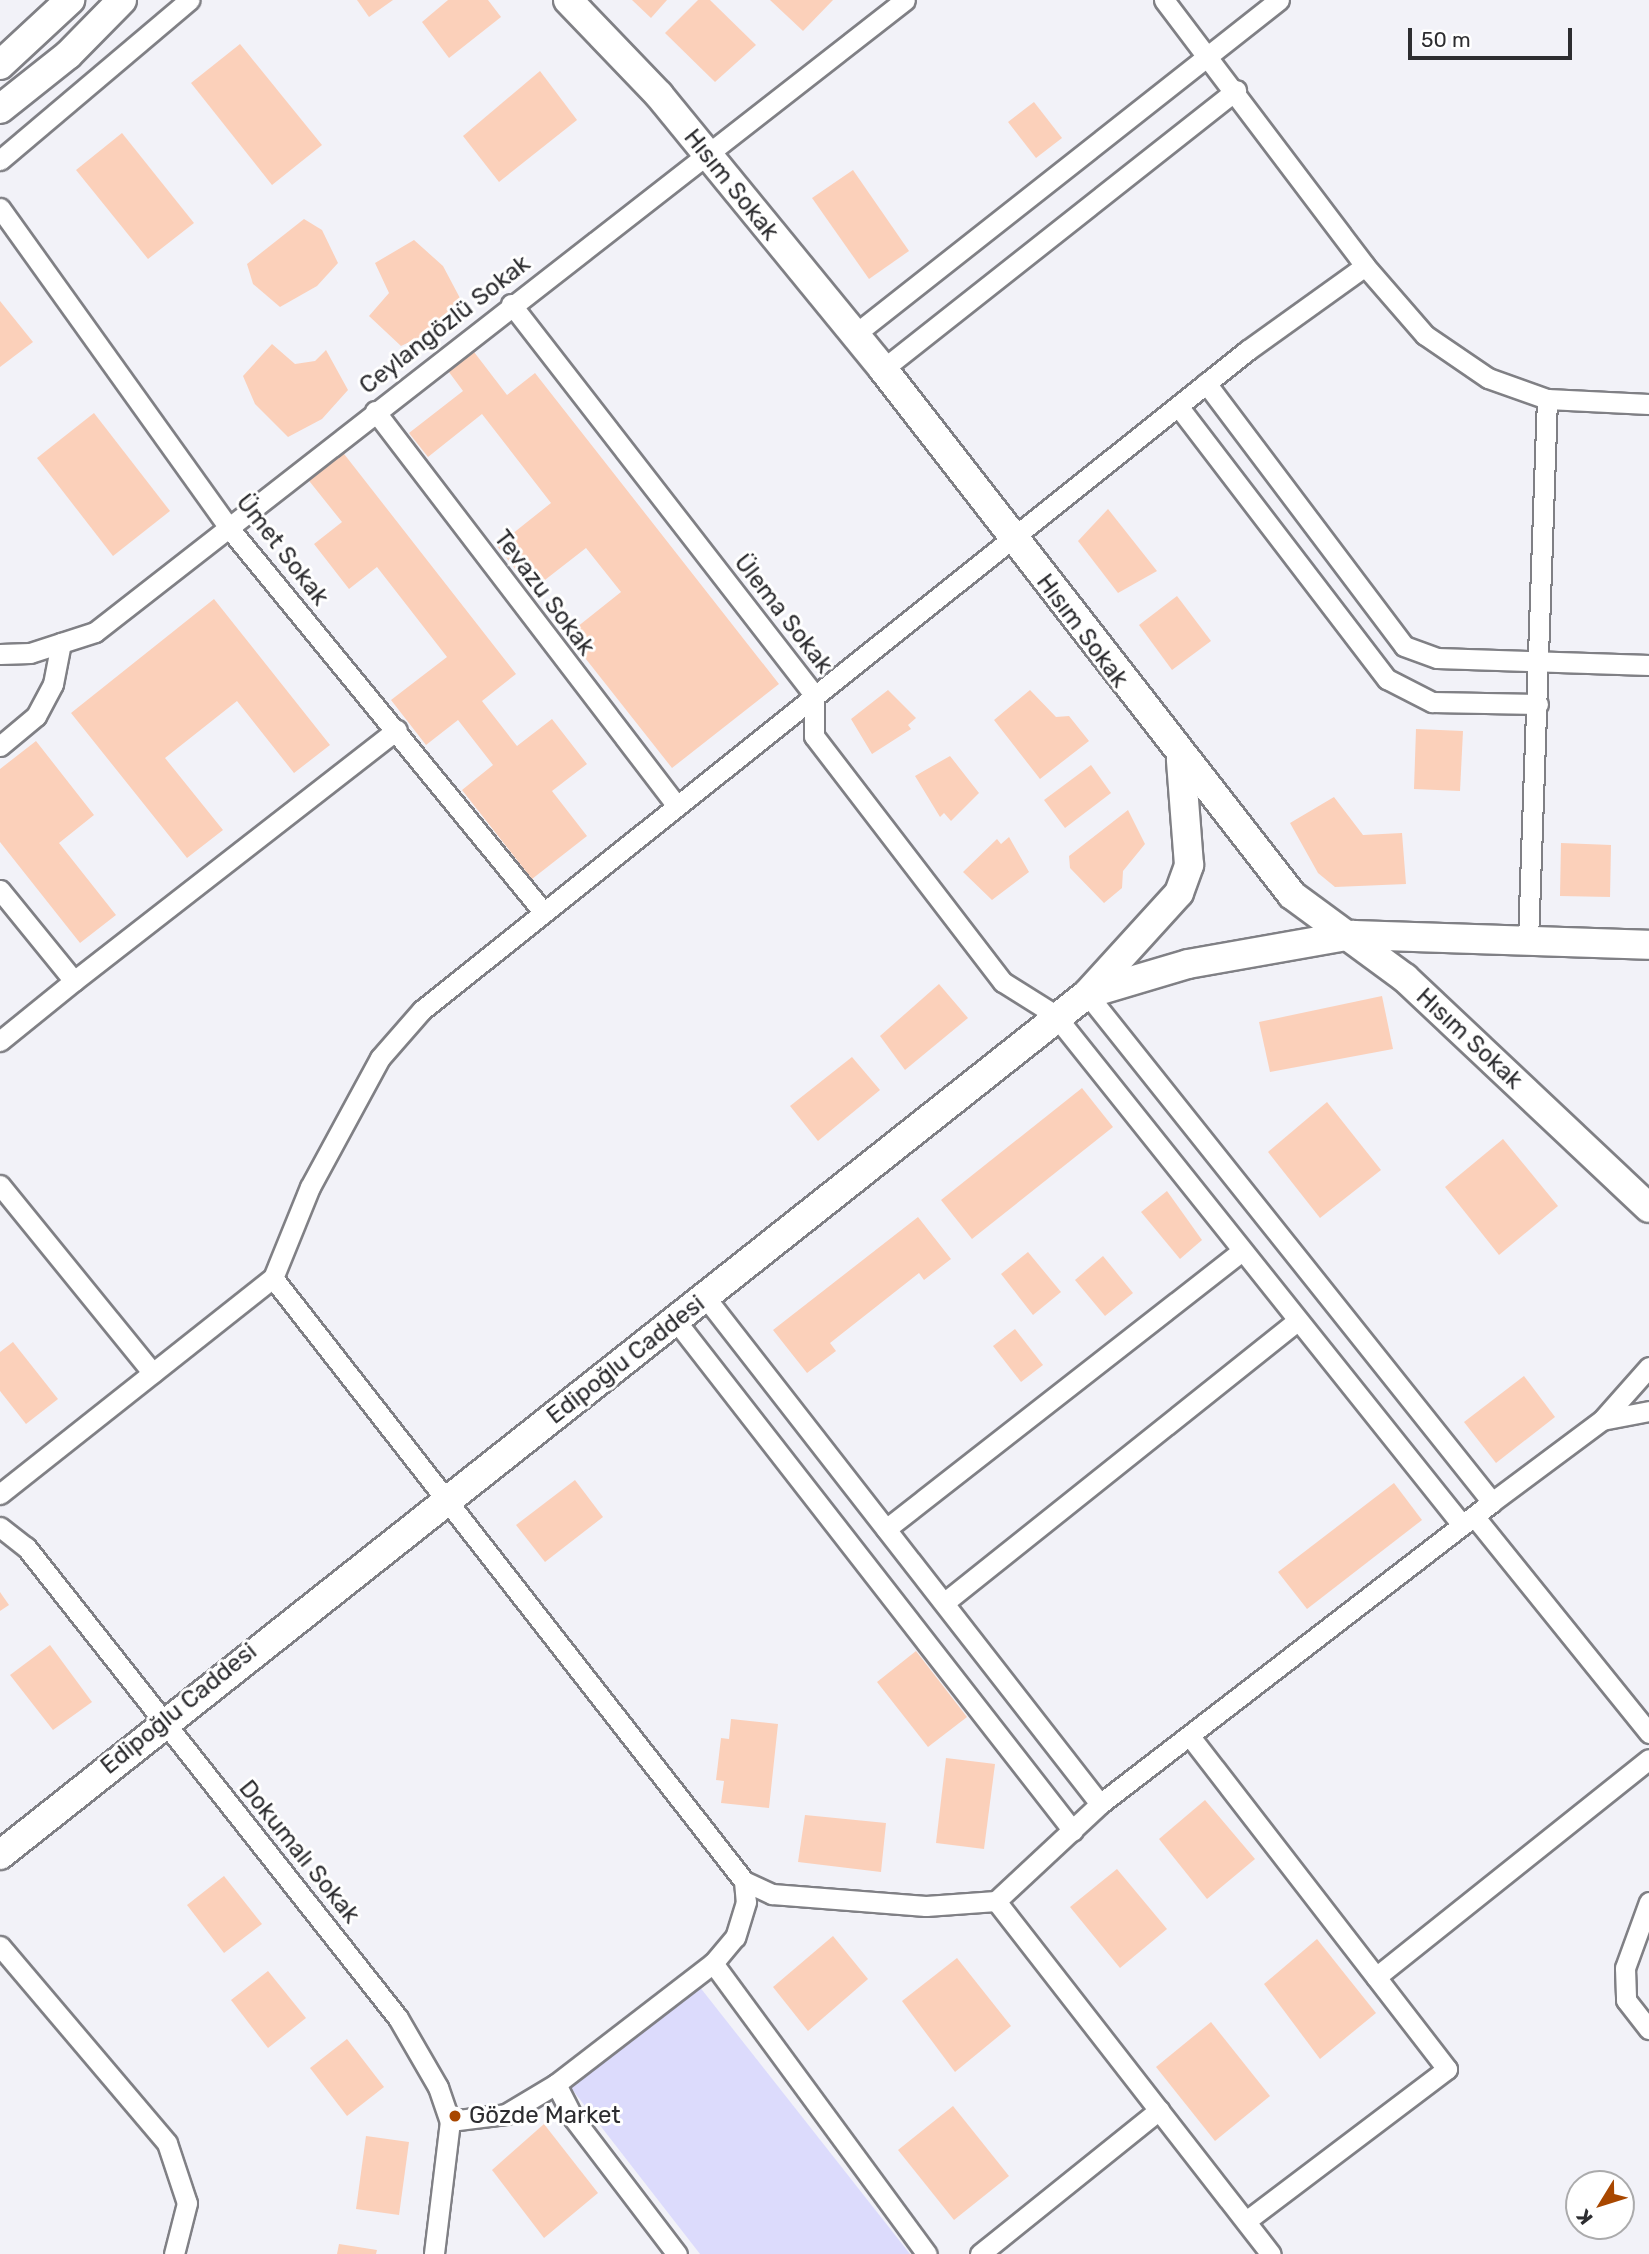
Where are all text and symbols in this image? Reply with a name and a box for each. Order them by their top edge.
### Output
scale bar [1411,14,1576,58]
text: 50 m [1421,27,1471,52]
street label: Hısım Sokak [677,124,785,246]
street label: Ceylangözlü Sokak [354,249,536,401]
street label: Ümet Sokak [230,489,334,611]
street label: Tevazu Sokak [487,525,601,661]
street label: Ülema Sokak [728,549,838,679]
street label: Hısım Sokak [1030,569,1134,693]
street label: Hısım Sokak [1410,983,1528,1095]
street label: Edipoğlu Caddesi [541,1289,711,1431]
street label: Edipoğlu Caddesi [95,1637,263,1781]
street label: Dokumalı Sokak [233,1775,365,1929]
place label: Gözde Market [469,2102,621,2130]
marker: Gözde Market [447,2108,463,2124]
north arrow [1565,2170,1635,2240]
text: K [1572,2205,1598,2229]

